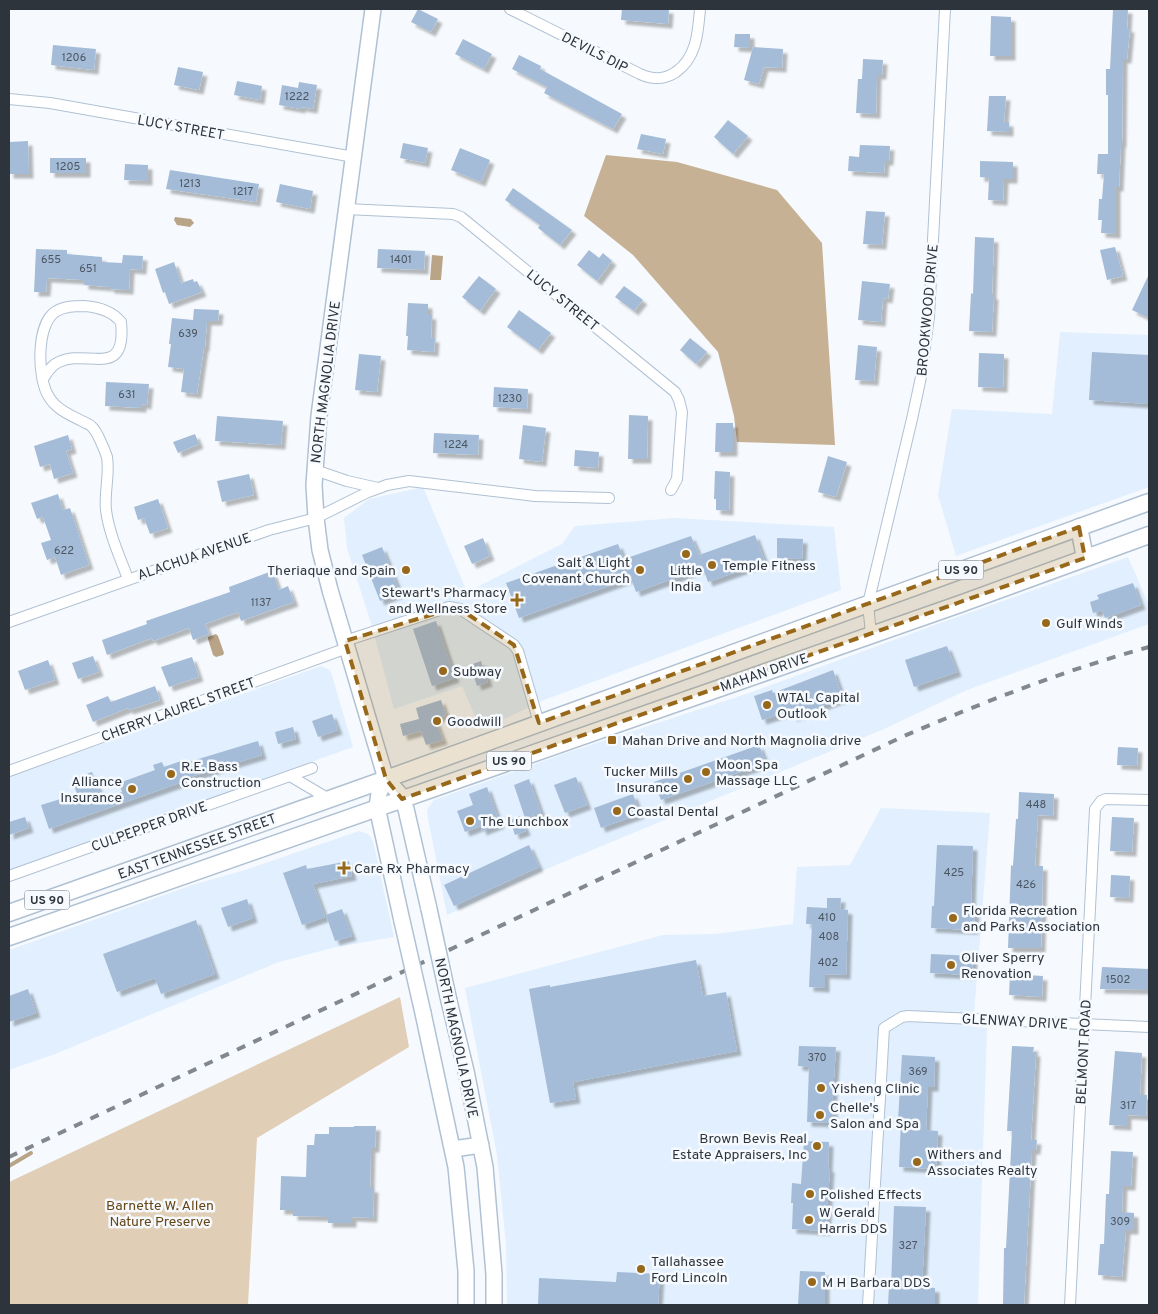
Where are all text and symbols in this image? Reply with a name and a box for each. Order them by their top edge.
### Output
street label: DEVILS DIP [558,29,631,77]
house number: 1206 [62,51,86,65]
house number: 1222 [285,90,309,104]
street label: LUCY STREET [136,112,226,145]
house number: 1205 [56,160,81,174]
house number: 1213 [179,177,201,191]
house number: 1217 [233,185,254,199]
street label: BROOKWOOD DRIVE [914,243,943,377]
house number: 655 [41,253,61,267]
house number: 1401 [390,253,412,267]
house number: 651 [79,262,97,276]
street label: LUCY STREET [522,267,602,336]
street label: NORTH MAGNOLIA DRIVE [308,300,345,464]
house number: 639 [178,327,198,341]
house number: 631 [118,388,136,402]
house number: 1230 [498,392,522,406]
house number: 1224 [444,438,468,452]
street label: ALACHUA AVENUE [135,530,254,585]
house number: 622 [54,544,74,558]
marker: Little India [680,548,692,560]
place label: Salt & Light Covenant Church [522,555,630,588]
place label: Temple Fitness [722,558,816,575]
marker: Temple Fitness [706,559,718,571]
road number: US 90 [938,560,984,580]
place label: Theriaque and Spain [267,563,396,580]
place label: Little India [670,563,702,596]
marker: Theriaque and Spain [400,564,412,576]
marker: Salt & Light Covenant Church [634,564,646,576]
place label: Stewart's Pharmacy and Wellness Store [381,585,507,618]
marker: Stewart's Pharmacy and Wellness Store [511,594,523,606]
house number: 1137 [251,596,271,610]
place label: Gulf Winds [1056,616,1123,633]
marker: Gulf Winds [1040,617,1052,629]
street label: MAHAN DRIVE [718,650,811,696]
place label: Subway [453,664,502,681]
marker: Subway [437,665,449,677]
street label: CHERRY LAUREL STREET [99,675,258,746]
place label: WTAL Capital Outlook [777,690,860,723]
marker: WTAL Capital Outlook [761,699,773,711]
place label: Goodwill [447,714,501,731]
marker: Goodwill [431,715,443,727]
place label: Mahan Drive and North Magnolia drive [622,733,861,750]
marker: Mahan Drive and North Magnolia drive [606,734,618,746]
road number: US 90 [486,751,532,770]
place label: Moon Spa Massage LLC [716,757,798,790]
place label: R.E. Bass Construction [181,759,261,792]
place label: Tucker Mills Insurance [603,764,678,797]
marker: Moon Spa Massage LLC [700,766,712,778]
marker: R.E. Bass Construction [165,768,177,780]
marker: Tucker Mills Insurance [682,773,694,785]
place label: Alliance Insurance [60,774,122,807]
marker: Alliance Insurance [126,783,138,795]
house number: 448 [1026,798,1046,812]
street label: CULPEPPER DRIVE [89,799,210,856]
place label: Coastal Dental [627,804,718,821]
marker: Coastal Dental [611,805,623,817]
street label: EAST TENNESSEE STREET [116,811,279,884]
place label: The Lunchbox [480,814,569,831]
marker: The Lunchbox [464,815,476,827]
place label: Care Rx Pharmacy [354,861,470,878]
marker: Care Rx Pharmacy [338,862,350,874]
house number: 425 [944,866,964,880]
house number: 426 [1016,878,1036,892]
road number: US 90 [24,890,70,910]
place label: Florida Recreation and Parks Association [963,903,1100,936]
house number: 410 [818,911,836,925]
marker: Florida Recreation and Parks Association [947,912,959,924]
house number: 408 [819,930,839,944]
place label: Oliver Sperry Renovation [961,950,1045,983]
house number: 402 [818,956,838,970]
street label: NORTH MAGNOLIA DRIVE [430,957,481,1120]
marker: Oliver Sperry Renovation [945,959,957,971]
house number: 1502 [1106,973,1130,987]
street label: BELMONT ROAD [1073,999,1096,1105]
street label: GLENWAY DRIVE [961,1011,1069,1034]
house number: 370 [808,1051,827,1065]
house number: 369 [908,1065,928,1079]
place label: Yisheng Clinic [831,1081,920,1098]
marker: Yisheng Clinic [815,1082,827,1094]
house number: 317 [1120,1099,1136,1113]
place label: Chelle's Salon and Spa [830,1100,919,1133]
marker: Chelle's Salon and Spa [814,1109,826,1121]
place label: Brown Bevis Real Estate Appraisers, Inc [672,1131,807,1164]
marker: Brown Bevis Real Estate Appraisers, Inc [811,1140,823,1152]
place label: Withers and Associates Realty [927,1147,1037,1180]
marker: Withers and Associates Realty [911,1156,923,1168]
place label: Polished Effects [820,1187,922,1204]
marker: Polished Effects [804,1188,816,1200]
park label: Barnette W. Allen Nature Preserve [106,1198,214,1231]
place label: W Gerald Harris DDS [819,1205,888,1238]
marker: W Gerald Harris DDS [803,1214,815,1226]
house number: 309 [1110,1215,1130,1229]
house number: 327 [899,1239,918,1253]
place label: Tallahassee Ford Lincoln [651,1254,728,1287]
marker: Tallahassee Ford Lincoln [635,1263,647,1275]
place label: M H Barbara DDS [822,1275,931,1292]
marker: M H Barbara DDS [806,1276,818,1288]

